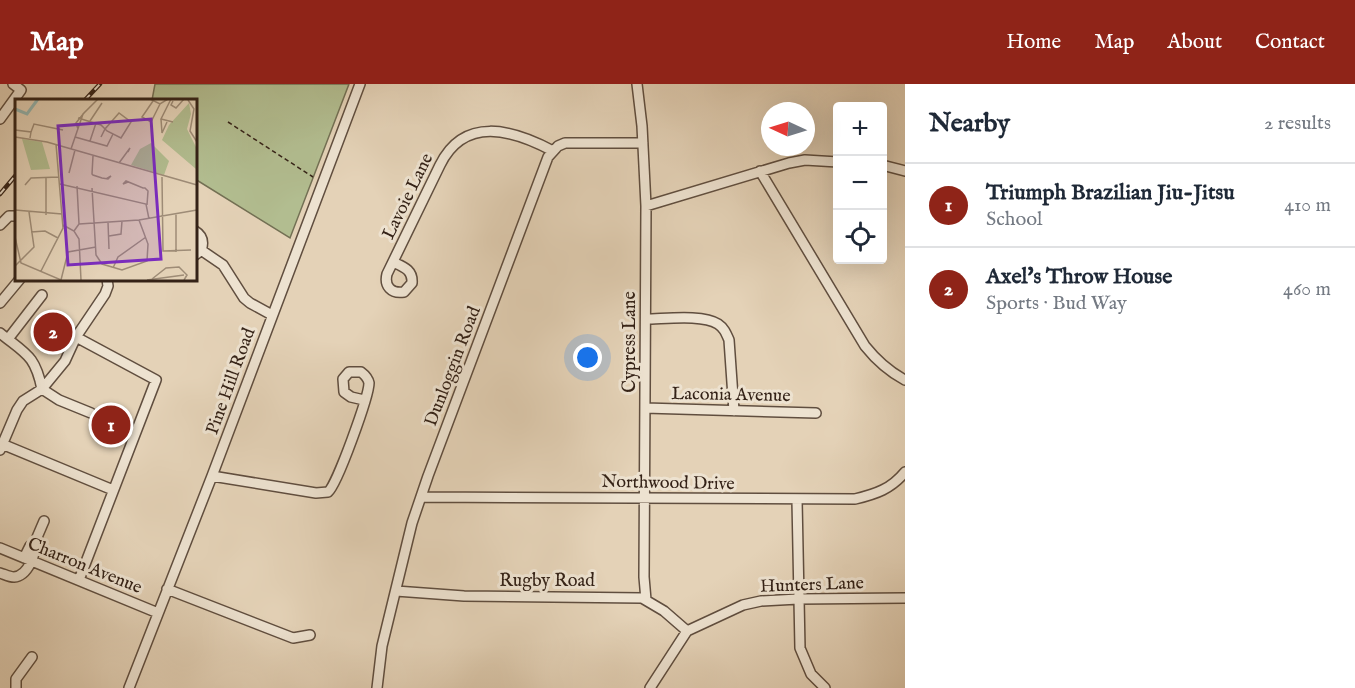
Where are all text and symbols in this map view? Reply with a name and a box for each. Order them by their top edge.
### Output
text: Map [30,25,84,60]
text: Home [1006,29,1061,56]
text: Map [1094,29,1134,56]
text: About [1167,29,1222,56]
text: Contact [1255,29,1325,56]
inset map [15,99,196,280]
north arrow [761,102,815,156]
map controls [833,102,887,264]
button: + [833,102,887,156]
text: Nearby [929,107,1010,140]
text: 2 results [1264,111,1331,136]
street label: Lavoie Lane [378,150,439,244]
button: − [833,156,887,210]
text: Triumph Brazilian Jiu-Jitsu [986,179,1235,207]
text: 1 [945,193,952,218]
text: 410 m [1284,193,1331,218]
text: School [986,207,1042,232]
button: locate [833,210,887,264]
text: Axel's Throw House [986,263,1172,291]
text: 2 [944,277,953,302]
text: 460 m [1283,277,1331,302]
street label: Cypress Lane [619,291,642,393]
text: Sports · Bud Way [986,291,1127,316]
street label: Dunloggin Road [420,303,487,430]
pin: 2 [34,310,72,354]
street label: Pine Hill Road [201,325,261,438]
your location [573,343,602,372]
street label: Laconia Avenue [671,383,791,408]
pin: 1 [92,402,130,448]
street label: Northwood Drive [601,471,735,496]
street label: Charron Avenue [24,533,145,600]
street label: Rugby Road [499,570,595,593]
street label: Hunters Lane [760,572,864,599]

